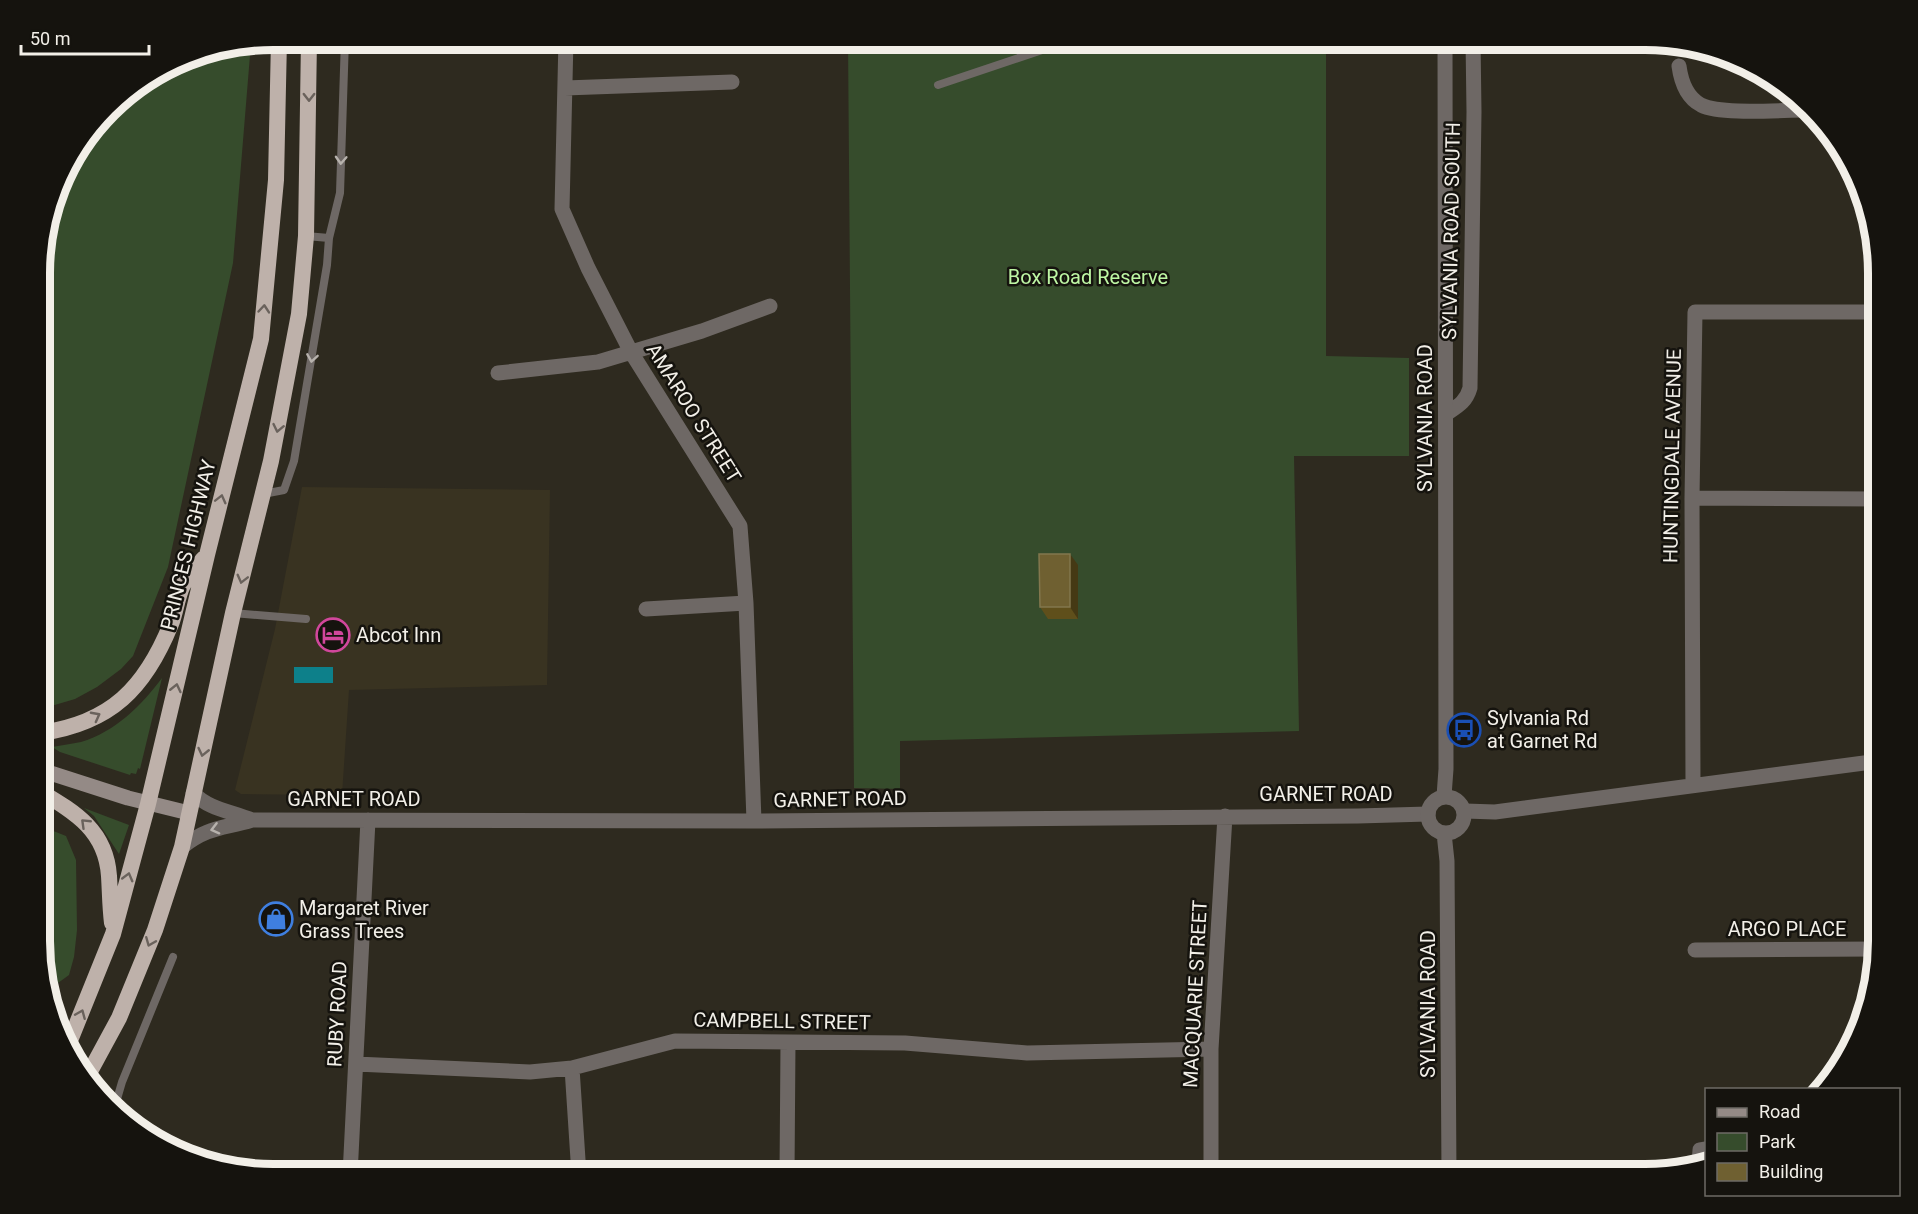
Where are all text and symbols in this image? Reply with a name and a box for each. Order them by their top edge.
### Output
scale bar [21,18,148,56]
text: 50 m [30,28,70,49]
one-way arrow [303,93,315,102]
street label: SYLVANIA ROAD SOUTH [1437,122,1465,340]
one-way arrow [335,156,348,165]
park label: Box Road Reserve [1008,265,1168,289]
one-way arrow [257,304,269,313]
street label: AMAROO STREET [642,339,746,487]
street label: SYLVANIA ROAD [1413,344,1437,492]
street label: HUNTINGDALE AVENUE [1658,349,1686,563]
one-way arrow [307,354,319,363]
one-way arrow [272,423,285,433]
street label: PRINCES HIGHWAY [155,457,221,633]
one-way arrow [213,494,226,504]
one-way arrow [236,574,249,584]
hotel icon: Abcot Inn [315,617,351,653]
place label: Abcot Inn [356,623,441,647]
one-way arrow [168,683,181,693]
place label: Sylvania Rd at Garnet Rd [1487,706,1597,753]
one-way arrow [90,712,101,723]
bus stop icon: Sylvania Rd at Garnet Rd [1446,712,1482,748]
one-way arrow [197,747,210,757]
street label: GARNET ROAD [1259,782,1393,806]
street label: GARNET ROAD [773,786,907,812]
street label: GARNET ROAD [287,787,421,811]
one-way arrow [82,819,92,830]
one-way arrow [211,821,221,834]
one-way arrow [121,872,133,883]
place label: Margaret River Grass Trees [299,896,429,943]
street label: MACQUARIE STREET [1178,899,1212,1089]
shop icon: Margaret River Grass Trees [258,901,294,937]
street label: ARGO PLACE [1728,917,1846,941]
street label: SYLVANIA ROAD [1416,930,1440,1078]
one-way arrow [145,936,157,947]
street label: RUBY ROAD [322,960,352,1068]
street label: CAMPBELL STREET [693,1007,871,1035]
one-way arrow [74,1010,86,1021]
legend [1705,1088,1900,1196]
text: Road [1759,1101,1800,1122]
text: Park [1759,1131,1796,1152]
text: Building [1759,1161,1823,1182]

